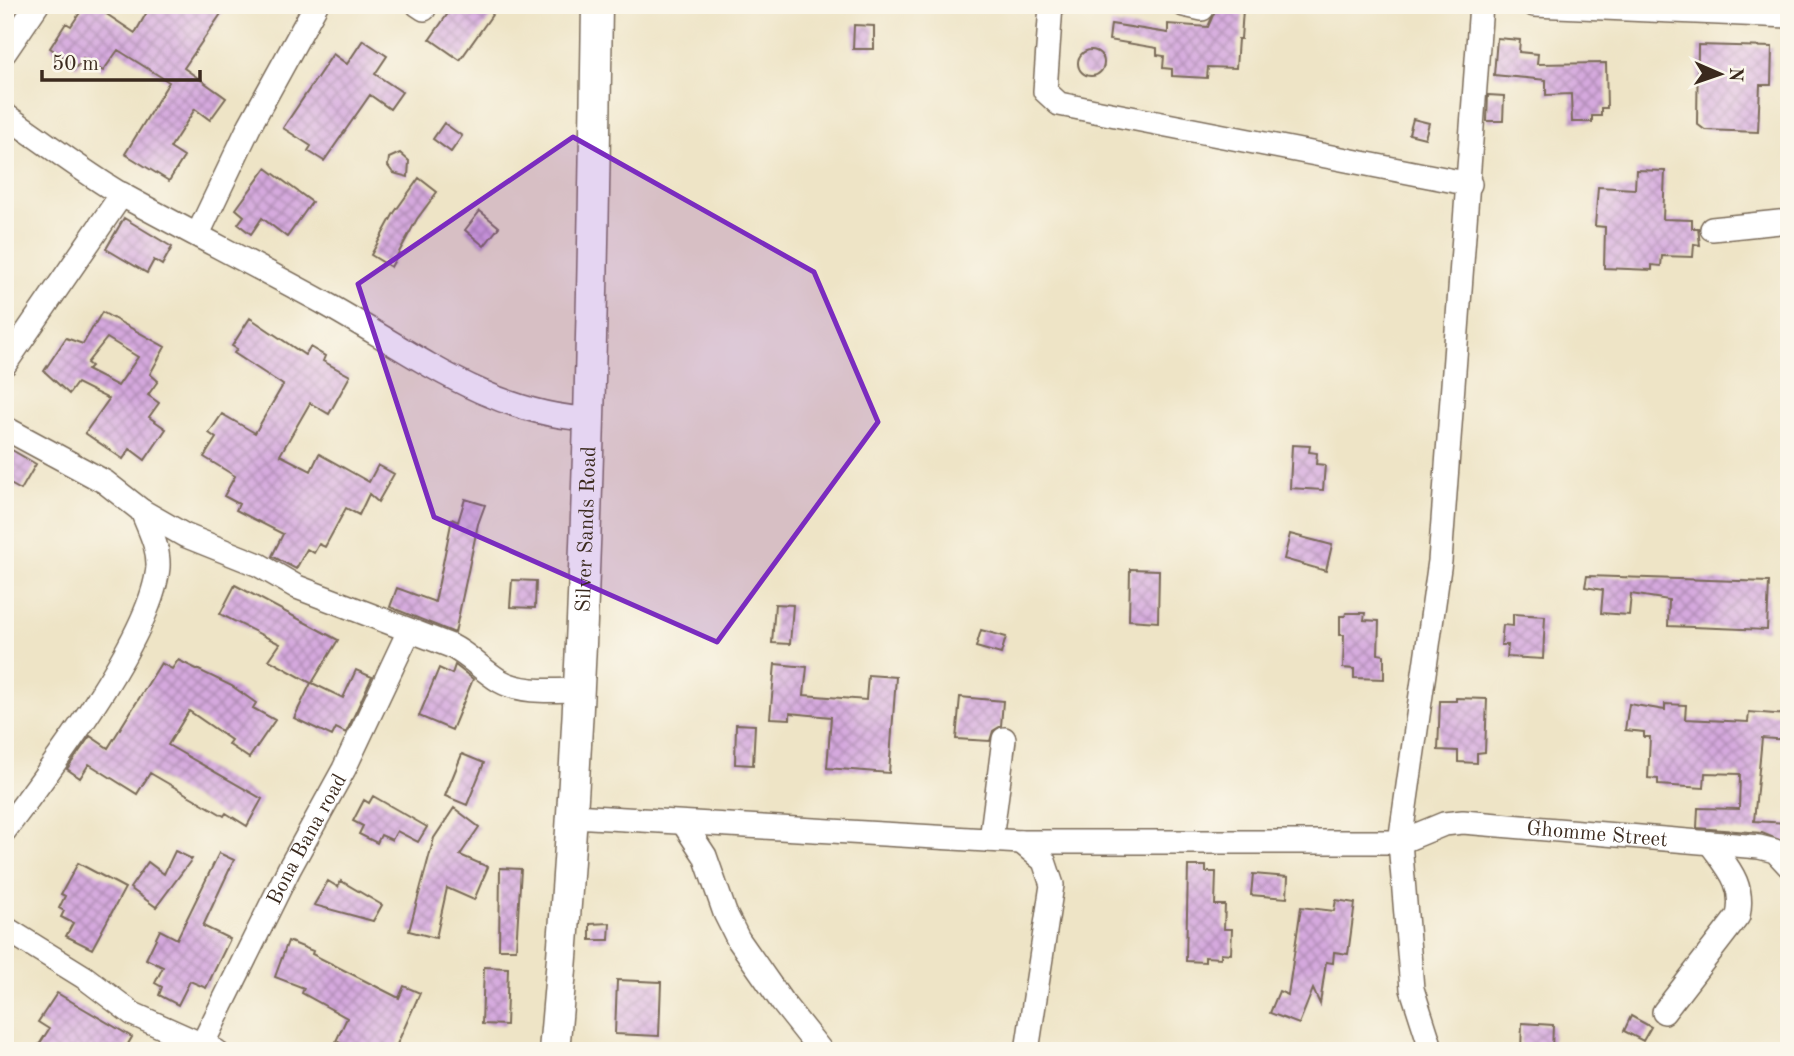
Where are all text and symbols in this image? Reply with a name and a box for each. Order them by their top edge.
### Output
scale bar [42,38,200,82]
north arrow [1686,38,1756,108]
text: 50 m [52,54,99,75]
text: N [1725,67,1744,83]
street label: Silver Sands Road [573,446,600,613]
street label: Bona Bana road [264,771,351,908]
street label: Ghomme Street [1526,818,1668,851]

